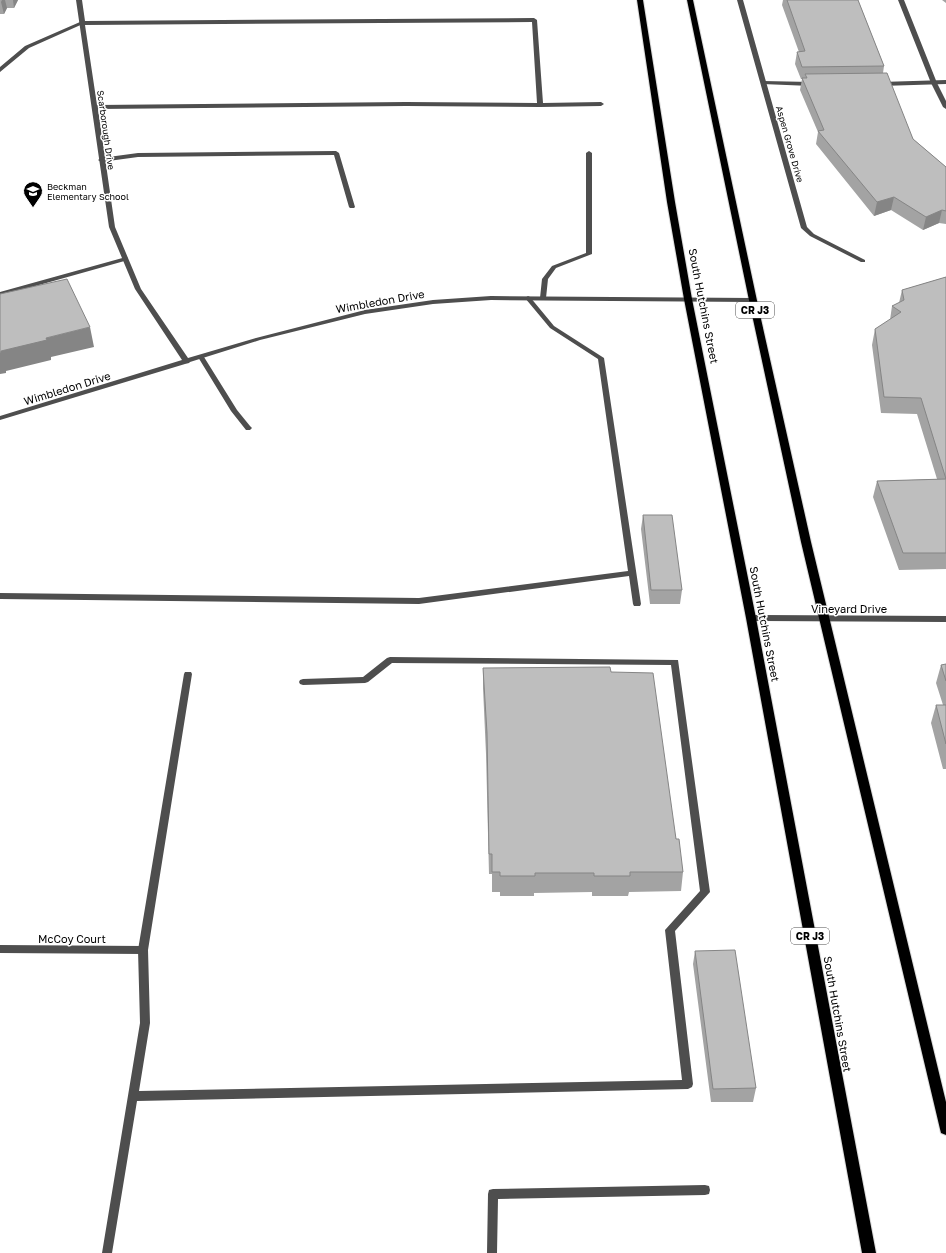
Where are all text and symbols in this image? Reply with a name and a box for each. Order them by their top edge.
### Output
street label: Scarborough Drive [95,90,117,170]
street label: Aspen Grove Drive [774,105,806,183]
school or university icon: Beckman Elementary School [22,180,44,208]
place label: Beckman Elementary School [47,181,129,202]
street label: South Hutchins Street [686,247,722,365]
street label: Wimbledon Drive [335,287,425,315]
road number: CR J3 [736,302,774,318]
street label: Wimbledon Drive [22,369,112,407]
street label: South Hutchins Street [747,565,783,683]
street label: Vineyard Drive [811,602,887,615]
road number: CR J3 [791,928,829,944]
street label: McCoy Court [38,932,106,945]
street label: South Hutchins Street [821,955,855,1073]

